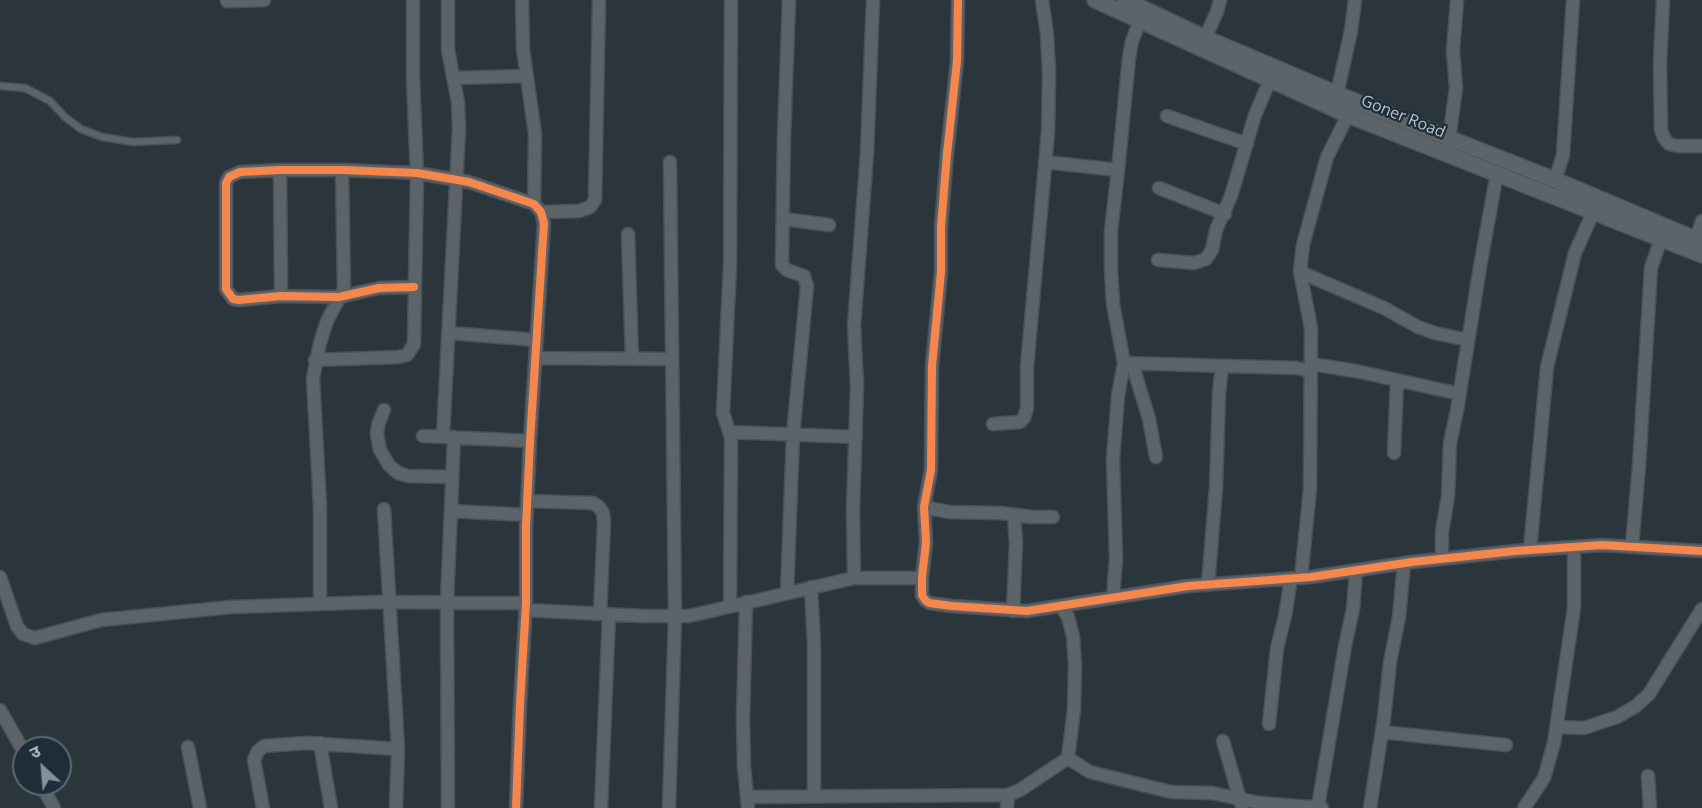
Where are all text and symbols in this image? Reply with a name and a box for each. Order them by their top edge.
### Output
street label: Goner Road [1358,91,1448,143]
north arrow [12,736,72,796]
text: उ [26,740,44,764]

